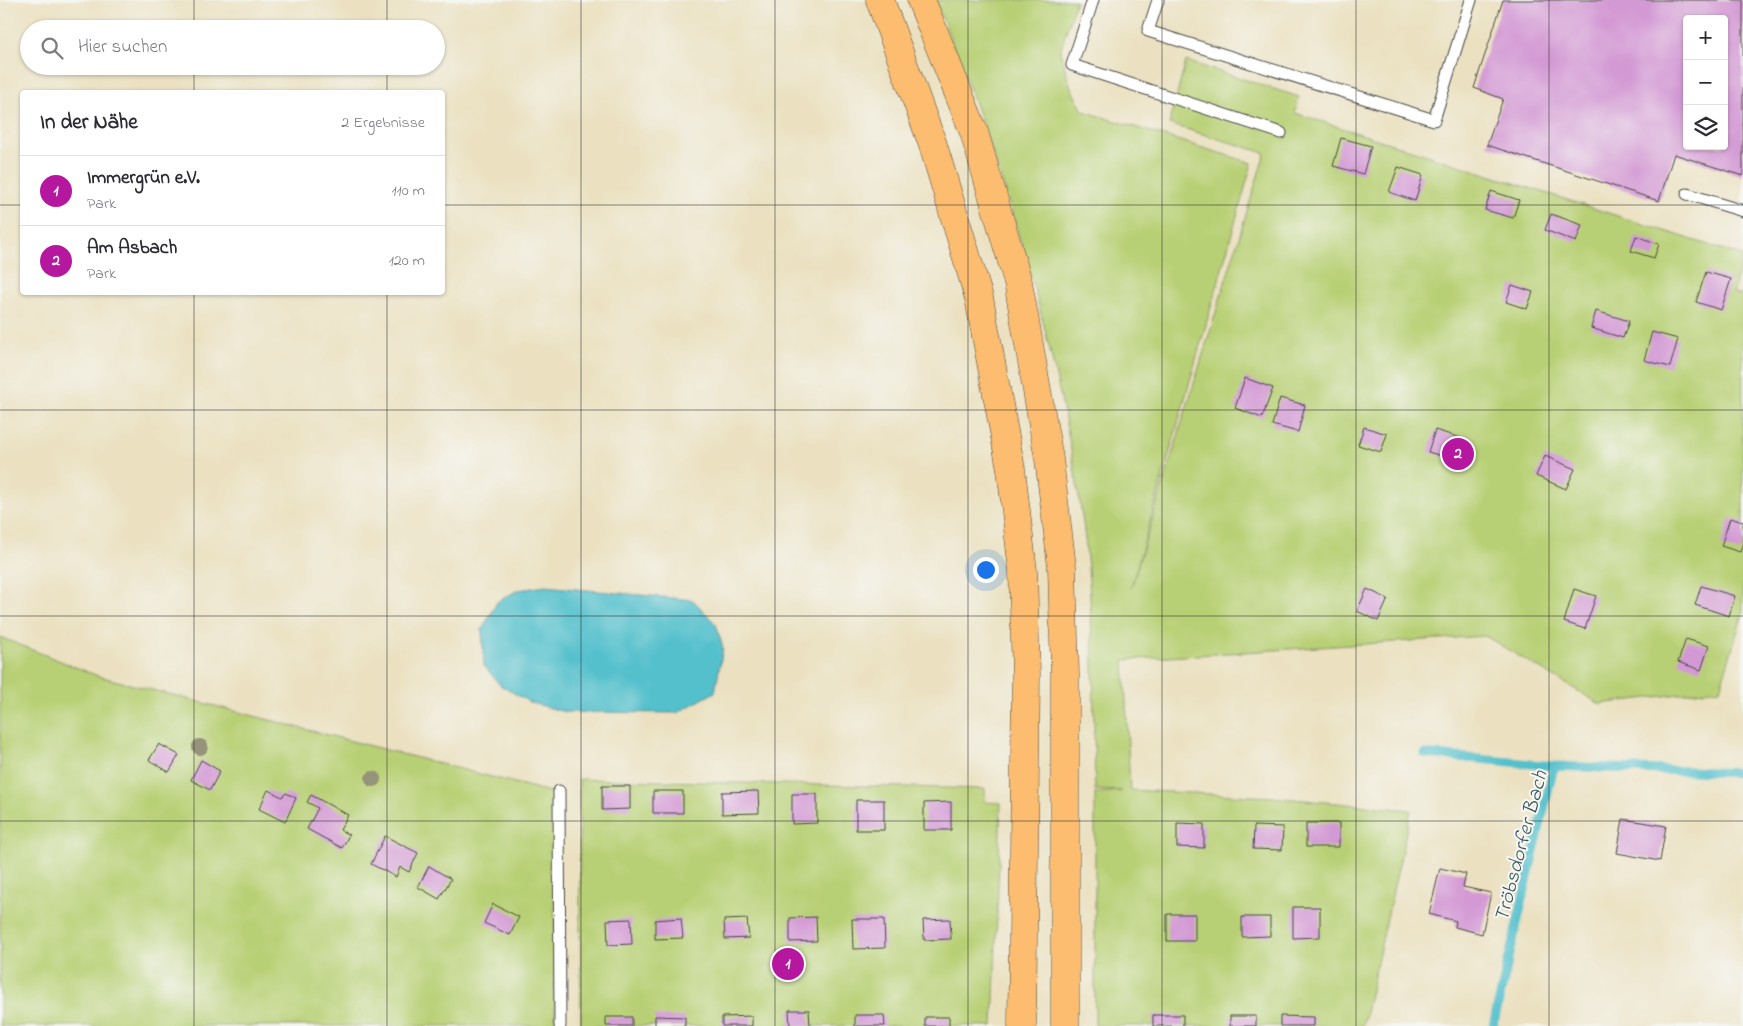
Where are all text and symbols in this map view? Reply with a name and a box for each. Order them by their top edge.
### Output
map controls [1683,15,1728,150]
button: + [1683,15,1728,60]
search box [20,20,445,75]
icon: search [38,34,66,62]
text: Hier suchen [78,34,167,61]
button: − [1683,60,1728,105]
button: layers [1683,105,1728,150]
text: In der Nähe [40,108,138,138]
text: 2 Ergebnisse [341,111,425,135]
text: Immergrün e.V. [87,165,200,192]
text: 1 [53,179,59,203]
text: 110 m [391,179,425,203]
text: Park [87,192,116,216]
text: Am Asbach [87,235,177,262]
text: 2 [52,249,60,273]
text: 120 m [389,249,425,273]
text: Park [87,262,116,286]
pin: 2 [1442,435,1474,473]
your location [973,557,999,583]
water label: Tröbsdorfer Bach [1487,767,1557,926]
pin: 1 [772,945,804,983]

